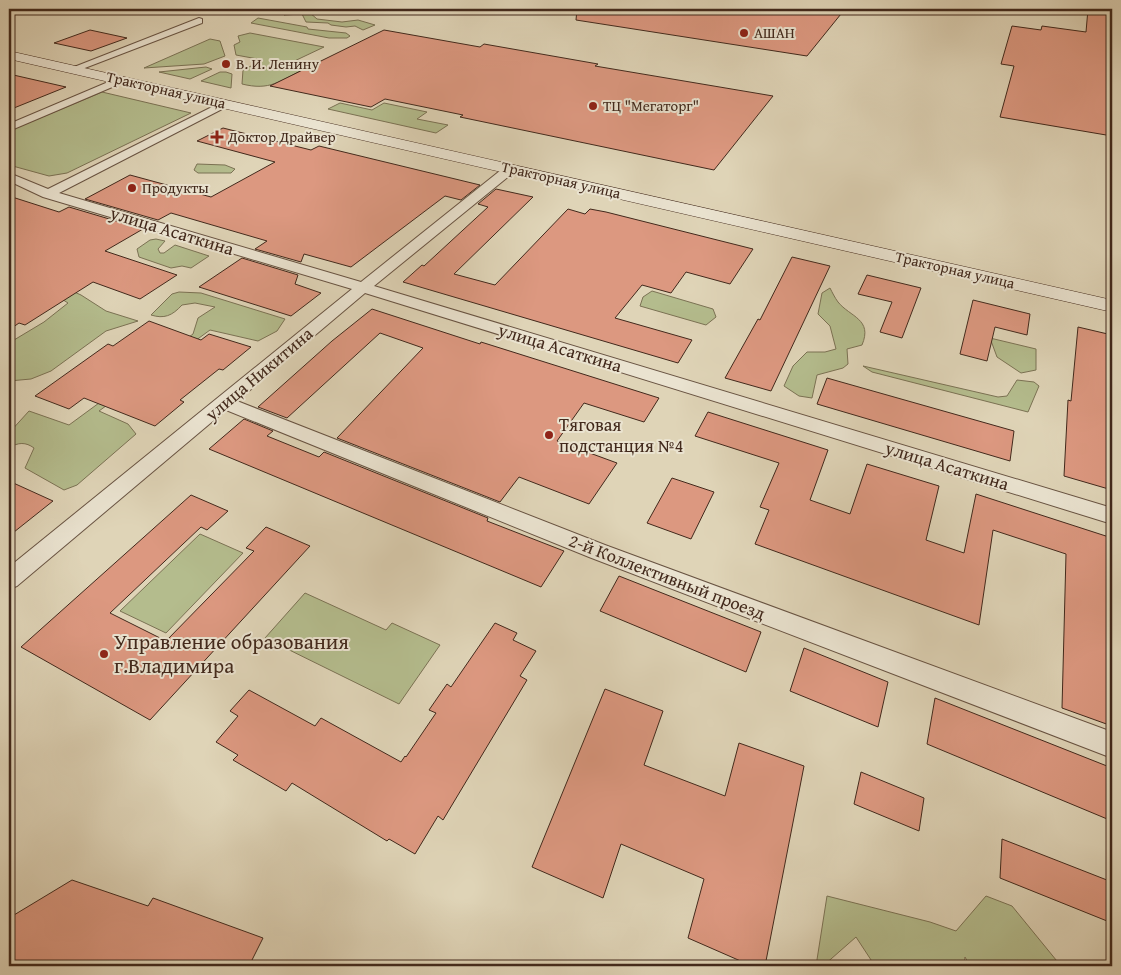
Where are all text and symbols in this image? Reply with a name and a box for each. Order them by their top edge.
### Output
place label: АШАН [754,22,795,43]
marker: АШАН [738,27,750,39]
place label: В. И. Ленину [236,53,319,74]
marker: В. И. Ленину [220,58,232,70]
street label: Тракторная улица [104,66,229,114]
place label: ТЦ "Мегаторг" [603,95,699,116]
marker: ТЦ "Мегаторг" [587,100,599,112]
place label: Доктор Драйвер [227,126,336,147]
marker: Доктор Драйвер [210,130,224,144]
street label: Тракторная улица [499,156,624,204]
place label: Продукты [142,177,209,198]
marker: Продукты [126,182,138,194]
street label: улица Асаткина [106,199,238,262]
street label: Тракторная улица [893,246,1018,294]
street label: улица Асаткина [494,316,626,379]
street label: улица Никитина [198,320,319,428]
place label: Тяговая подстанция №4 [559,411,684,459]
marker: Тяговая подстанция №4 [543,429,555,441]
street label: улица Асаткина [881,434,1013,497]
street label: 2-й Коллективный проезд [565,527,770,627]
place label: Управление образования г.Владимира [114,626,349,681]
marker: Управление образования г.Владимира [98,648,110,660]

